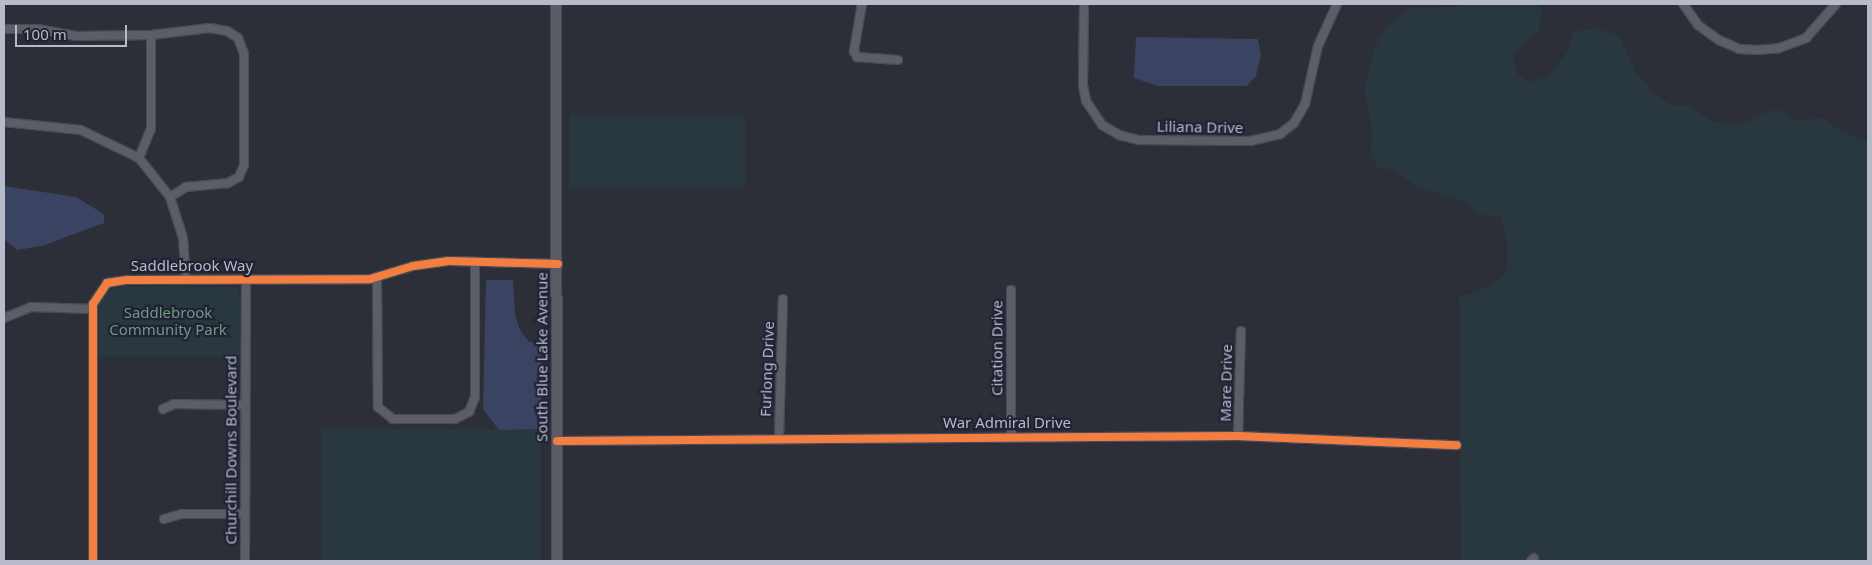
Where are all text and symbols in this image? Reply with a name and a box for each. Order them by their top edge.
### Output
scale bar [18,15,130,47]
text: 100 m [23,24,67,44]
street label: Liliana Drive [1157,117,1243,137]
street label: Saddlebrook Way [131,257,253,275]
street label: South Blue Lake Avenue [533,272,551,442]
street label: Citation Drive [988,300,1006,396]
park label: Saddlebrook Community Park [109,303,227,338]
street label: Furlong Drive [756,321,778,417]
street label: Mare Drive [1216,344,1236,422]
street label: Churchill Downs Boulevard [222,355,240,545]
street label: War Admiral Drive [943,414,1071,432]

